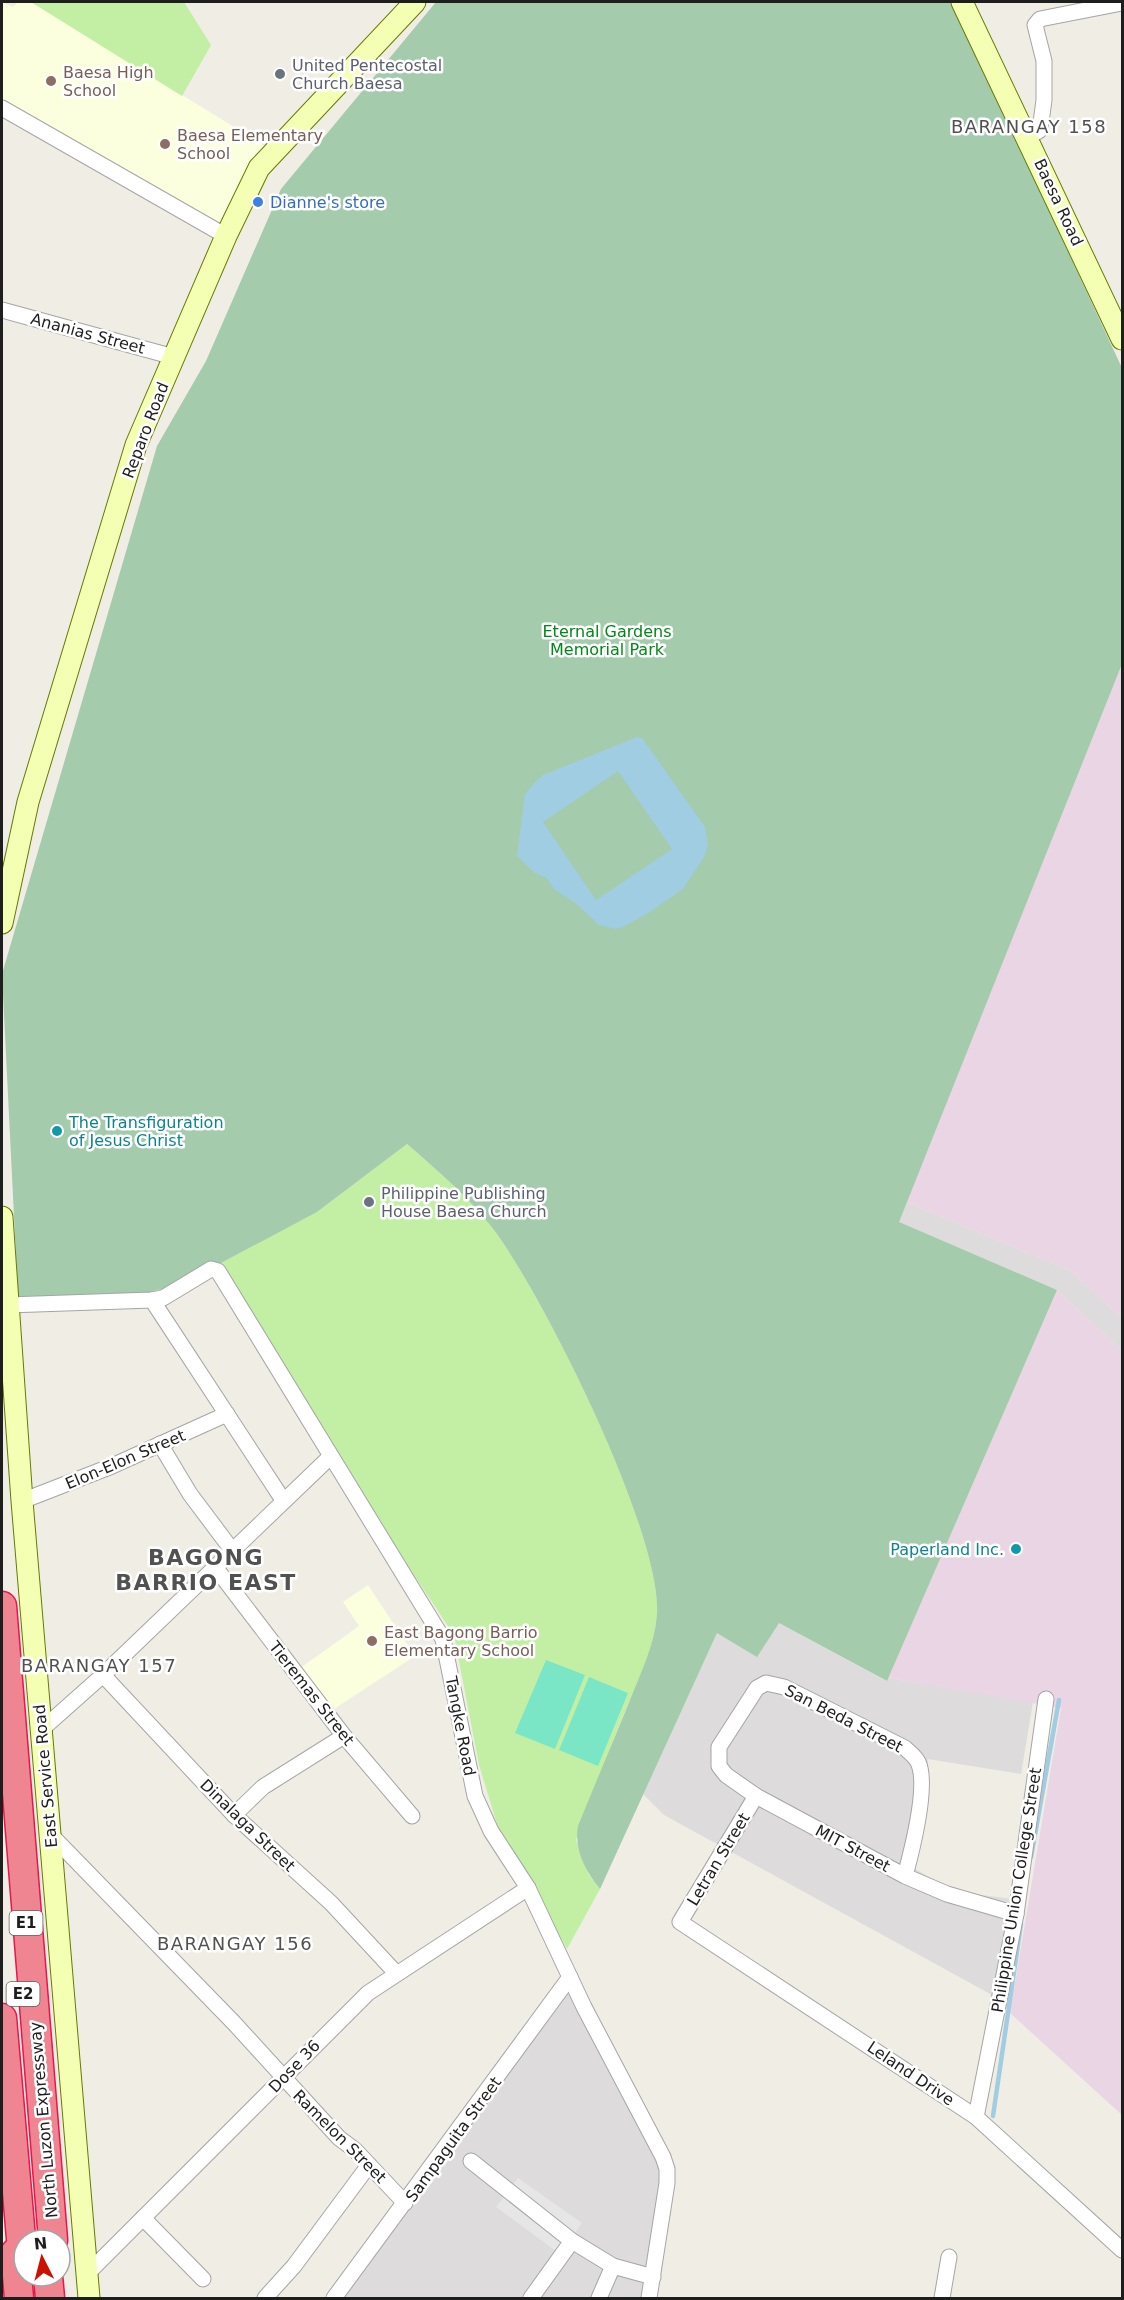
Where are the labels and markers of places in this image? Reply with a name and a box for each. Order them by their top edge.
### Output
place label: United Pentecostal Church Baesa [292,56,442,93]
place label: Baesa High School [63,63,154,100]
marker: United Pentecostal Church Baesa [273,67,287,81]
marker: Baesa High School [44,74,58,88]
place label: Baesa Elementary School [177,126,323,163]
marker: Baesa Elementary School [158,137,172,151]
place label: Dianne's store [270,193,385,212]
marker: Dianne's store [251,195,265,209]
place label: The Transfiguration of Jesus Christ [68,1113,224,1150]
marker: The Transfiguration of Jesus Christ [50,1124,64,1138]
place label: Philippine Publishing House Baesa Church [381,1184,547,1221]
marker: Philippine Publishing House Baesa Church [362,1195,376,1209]
place label: Paperland Inc. [890,1540,1004,1559]
marker: Paperland Inc. [1009,1542,1023,1556]
place label: East Bagong Barrio Elementary School [384,1623,538,1660]
marker: East Bagong Barrio Elementary School [365,1634,379,1648]

